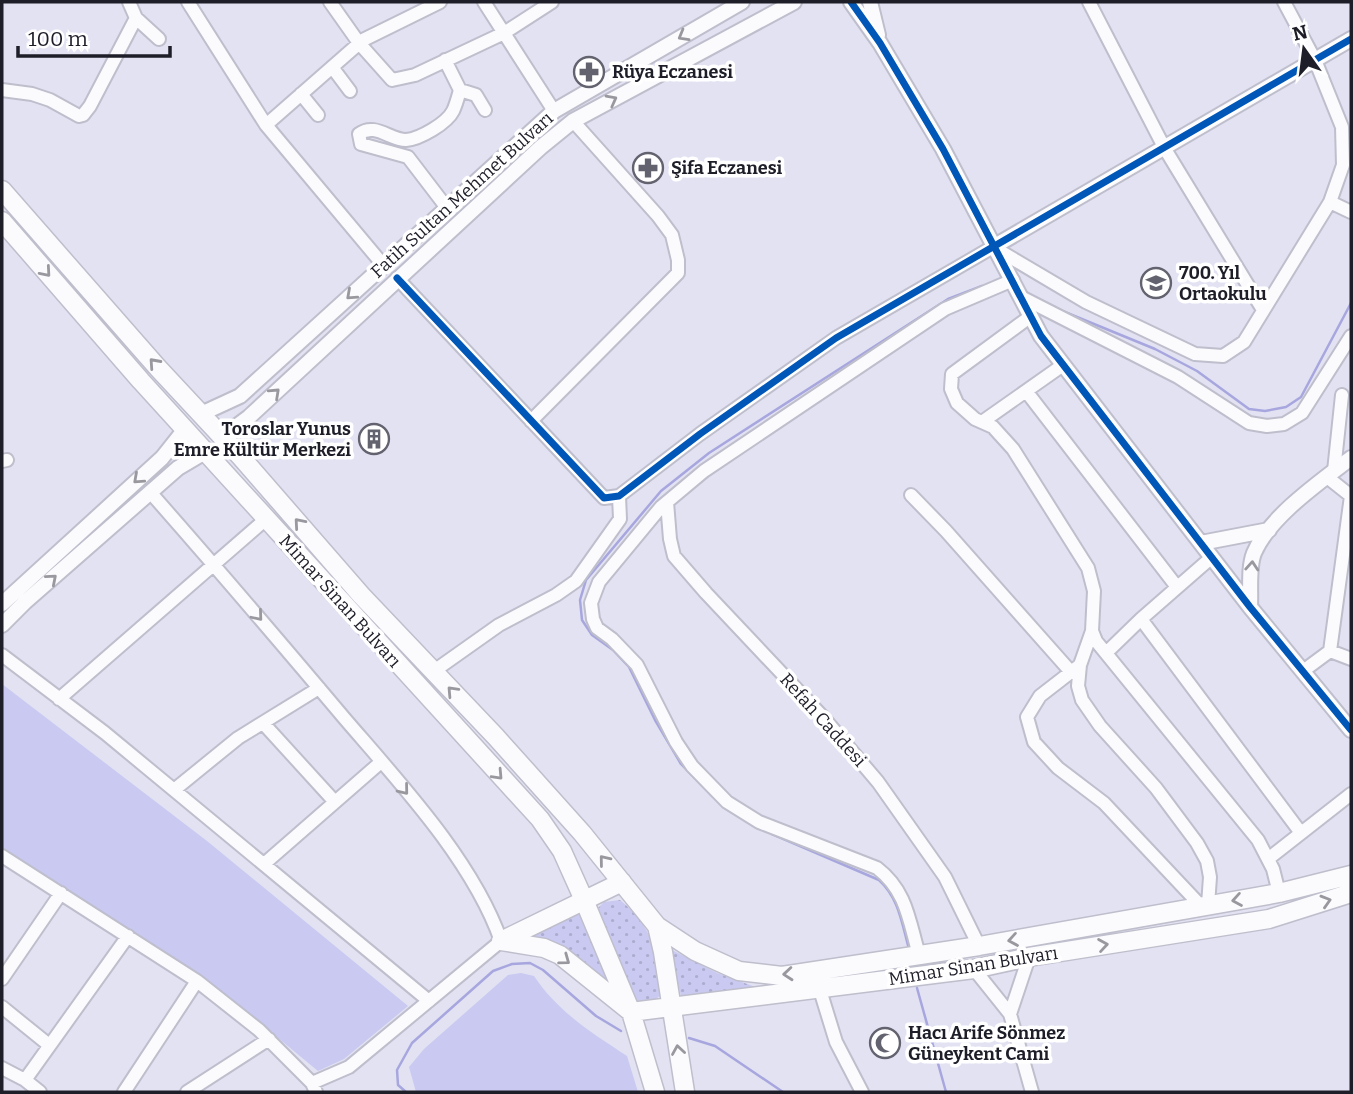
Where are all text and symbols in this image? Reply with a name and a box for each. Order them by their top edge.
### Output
scale bar [18,14,170,58]
north arrow [1269,14,1339,84]
text: N [1290,20,1310,46]
text: 100 m [28,26,88,52]
one-way arrow [678,28,691,41]
pharmacy icon: Rüya Eczanesi [572,55,606,89]
place label: Rüya Eczanesi [612,61,733,83]
one-way arrow [605,95,617,109]
street label: Fatih Sultan Mehmet Bulvarı [366,107,558,283]
pharmacy icon: Şifa Eczanesi [631,151,665,185]
place label: Şifa Eczanesi [671,157,783,179]
place label: 700. Yıl Ortaokulu [1179,262,1267,305]
one-way arrow [38,264,51,277]
school or university icon: 700. Yıl Ortaokulu [1139,266,1173,300]
one-way arrow [346,287,359,300]
one-way arrow [150,359,163,372]
one-way arrow [267,389,280,402]
place label: Toroslar Yunus Emre Kültür Merkezi [174,418,351,461]
building icon: Toroslar Yunus Emre Kültür Merkezi [357,422,391,456]
one-way arrow [133,471,146,483]
one-way arrow [295,518,307,531]
street label: Mimar Sinan Bulvarı [275,530,405,672]
one-way arrow [1244,561,1259,572]
one-way arrow [43,575,56,587]
one-way arrow [249,609,262,621]
street label: Refah Caddesi [775,669,871,771]
one-way arrow [448,686,461,699]
one-way arrow [489,767,502,780]
one-way arrow [396,783,409,795]
one-way arrow [600,856,612,869]
one-way arrow [1231,892,1243,907]
one-way arrow [1319,895,1331,910]
one-way arrow [1007,932,1019,947]
one-way arrow [1097,938,1109,953]
street label: Mimar Sinan Bulvarı [887,942,1059,990]
one-way arrow [557,952,570,964]
one-way arrow [782,966,793,981]
place label: Hacı Arife Sönmez Güneykent Cami [908,1022,1065,1065]
mosque icon: Hacı Arife Sönmez Güneykent Cami [868,1026,902,1060]
one-way arrow [671,1044,686,1055]

